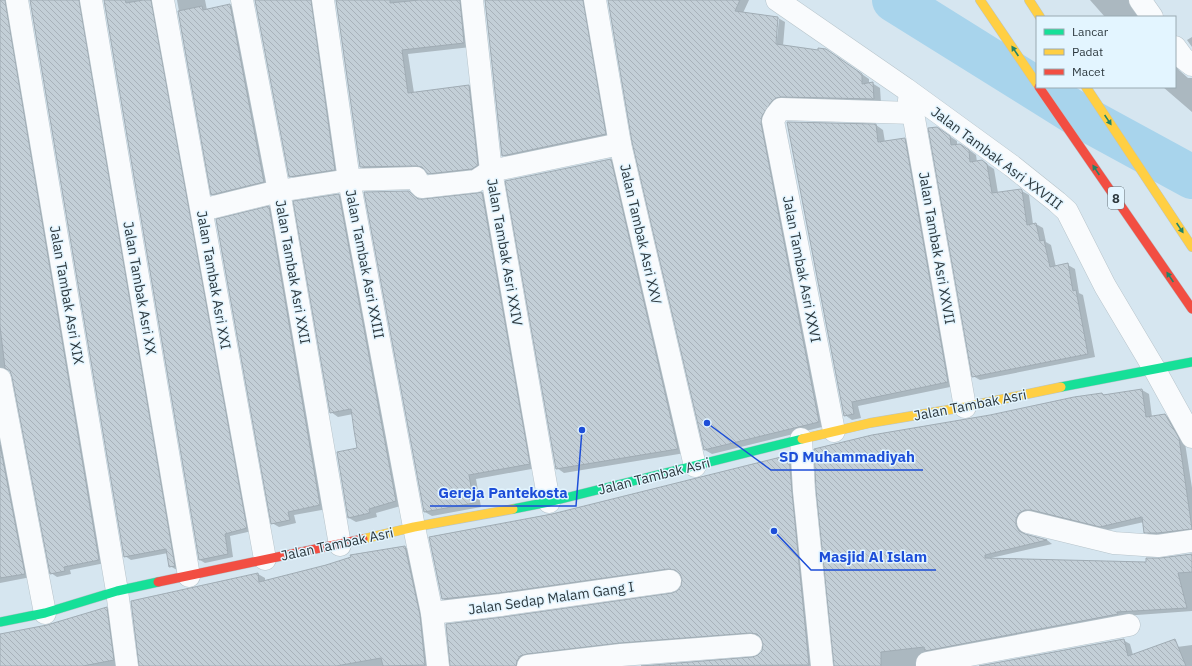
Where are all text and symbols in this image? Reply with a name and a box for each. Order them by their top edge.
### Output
legend [1036,16,1176,88]
text: Lancar [1072,24,1109,39]
text: Padat [1072,44,1103,59]
one-way arrow [1011,46,1019,57]
text: Macet [1072,64,1105,79]
street label: Jalan Tambak Asri XXVIII [928,103,1066,213]
one-way arrow [1104,114,1112,125]
street label: Jalan Tambak Asri XXV [616,162,666,306]
one-way arrow [1092,165,1100,175]
street label: Jalan Tambak Asri XXVII [915,170,959,326]
street label: Jalan Tambak Asri XXIV [483,177,527,327]
road number: 8 [1108,187,1124,209]
street label: Jalan Tambak Asri XXIII [342,188,388,340]
street label: Jalan Tambak Asri XXVI [779,194,825,344]
street label: Jalan Tambak Asri XXII [271,198,315,346]
street label: Jalan Tambak Asri XXI [193,209,235,351]
street label: Jalan Tambak Asri XX [119,220,161,356]
one-way arrow [1176,222,1183,234]
street label: Jalan Tambak Asri XIX [46,224,88,366]
one-way arrow [1166,272,1174,283]
street label: Jalan Tambak Asri [912,385,1028,425]
callout: SD Muhammadiyah [771,443,923,470]
text: SD Muhammadiyah [779,447,915,466]
street label: Jalan Tambak Asri [596,453,712,499]
callout: Gereja Pantekosta [430,479,576,506]
text: Gereja Pantekosta [438,483,568,502]
street label: Jalan Tambak Asri [279,523,395,565]
callout: Masjid Al Islam [811,543,936,570]
text: Masjid Al Islam [819,547,927,566]
street label: Jalan Sedap Malam Gang I [467,577,635,619]

